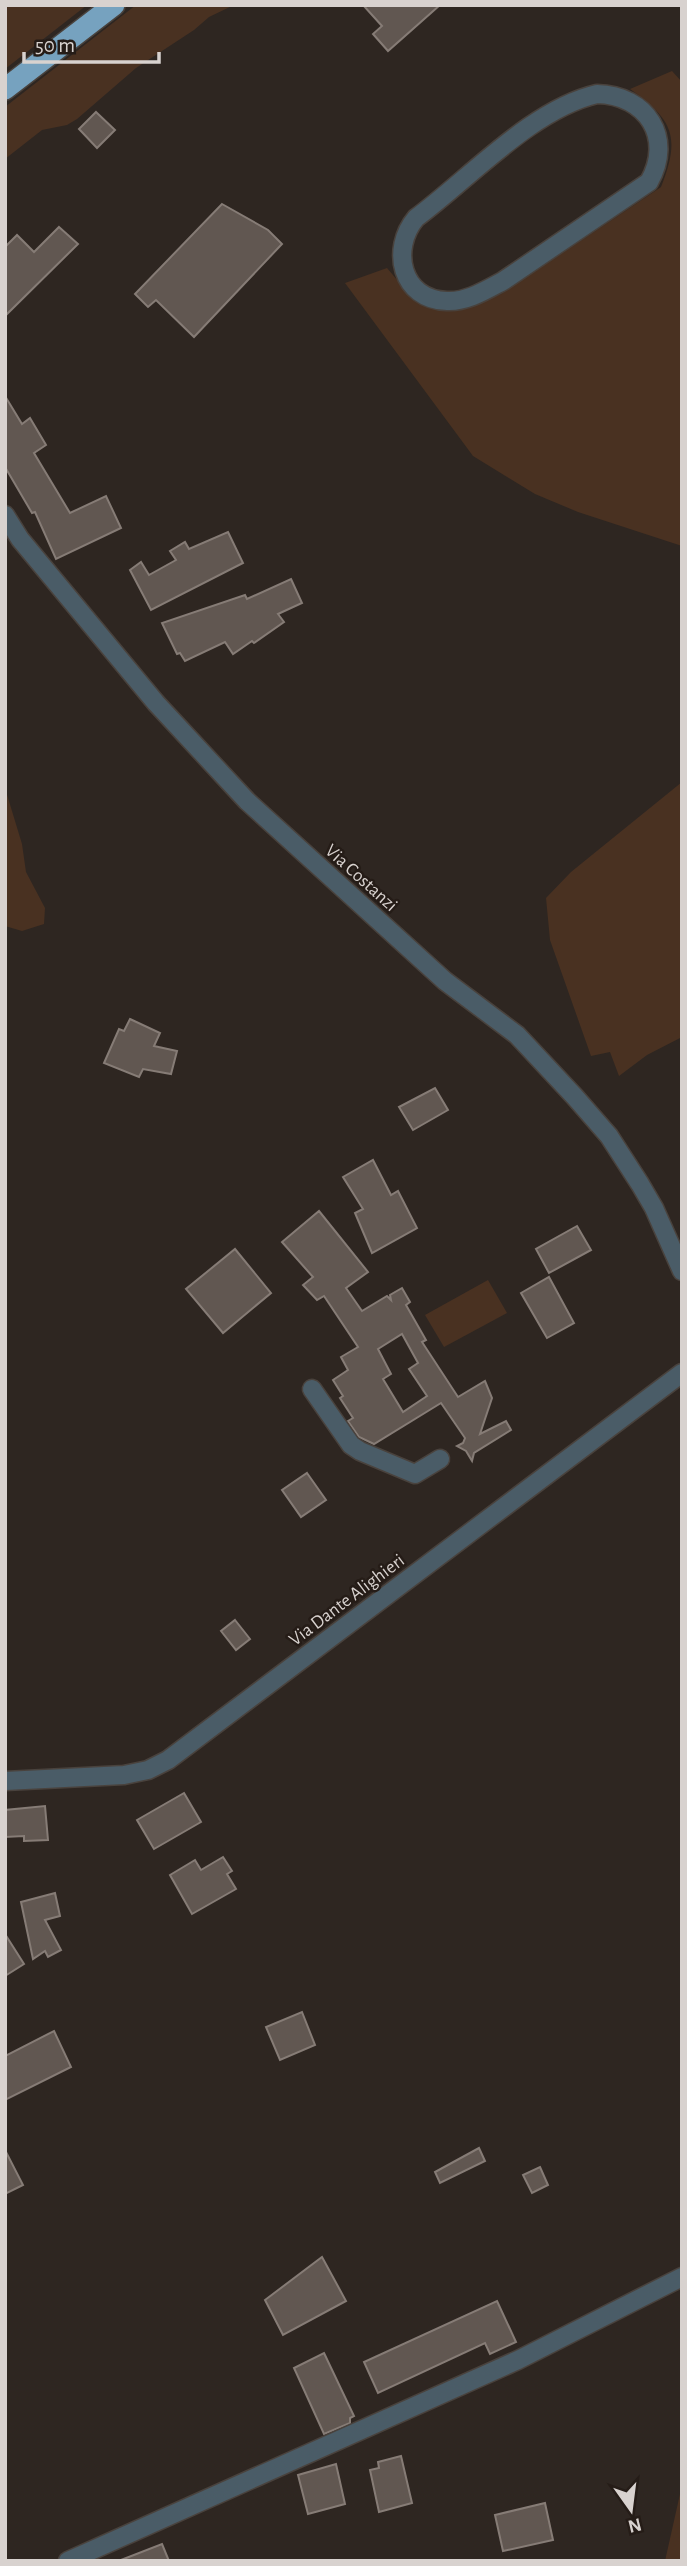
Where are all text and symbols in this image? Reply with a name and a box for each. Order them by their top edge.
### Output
scale bar [24,21,159,65]
text: 50 m [35,35,75,56]
street label: Via Costanzi [321,841,401,915]
street label: Via Dante Alighieri [286,1551,408,1650]
north arrow [596,2475,666,2545]
text: N [626,2514,643,2536]

